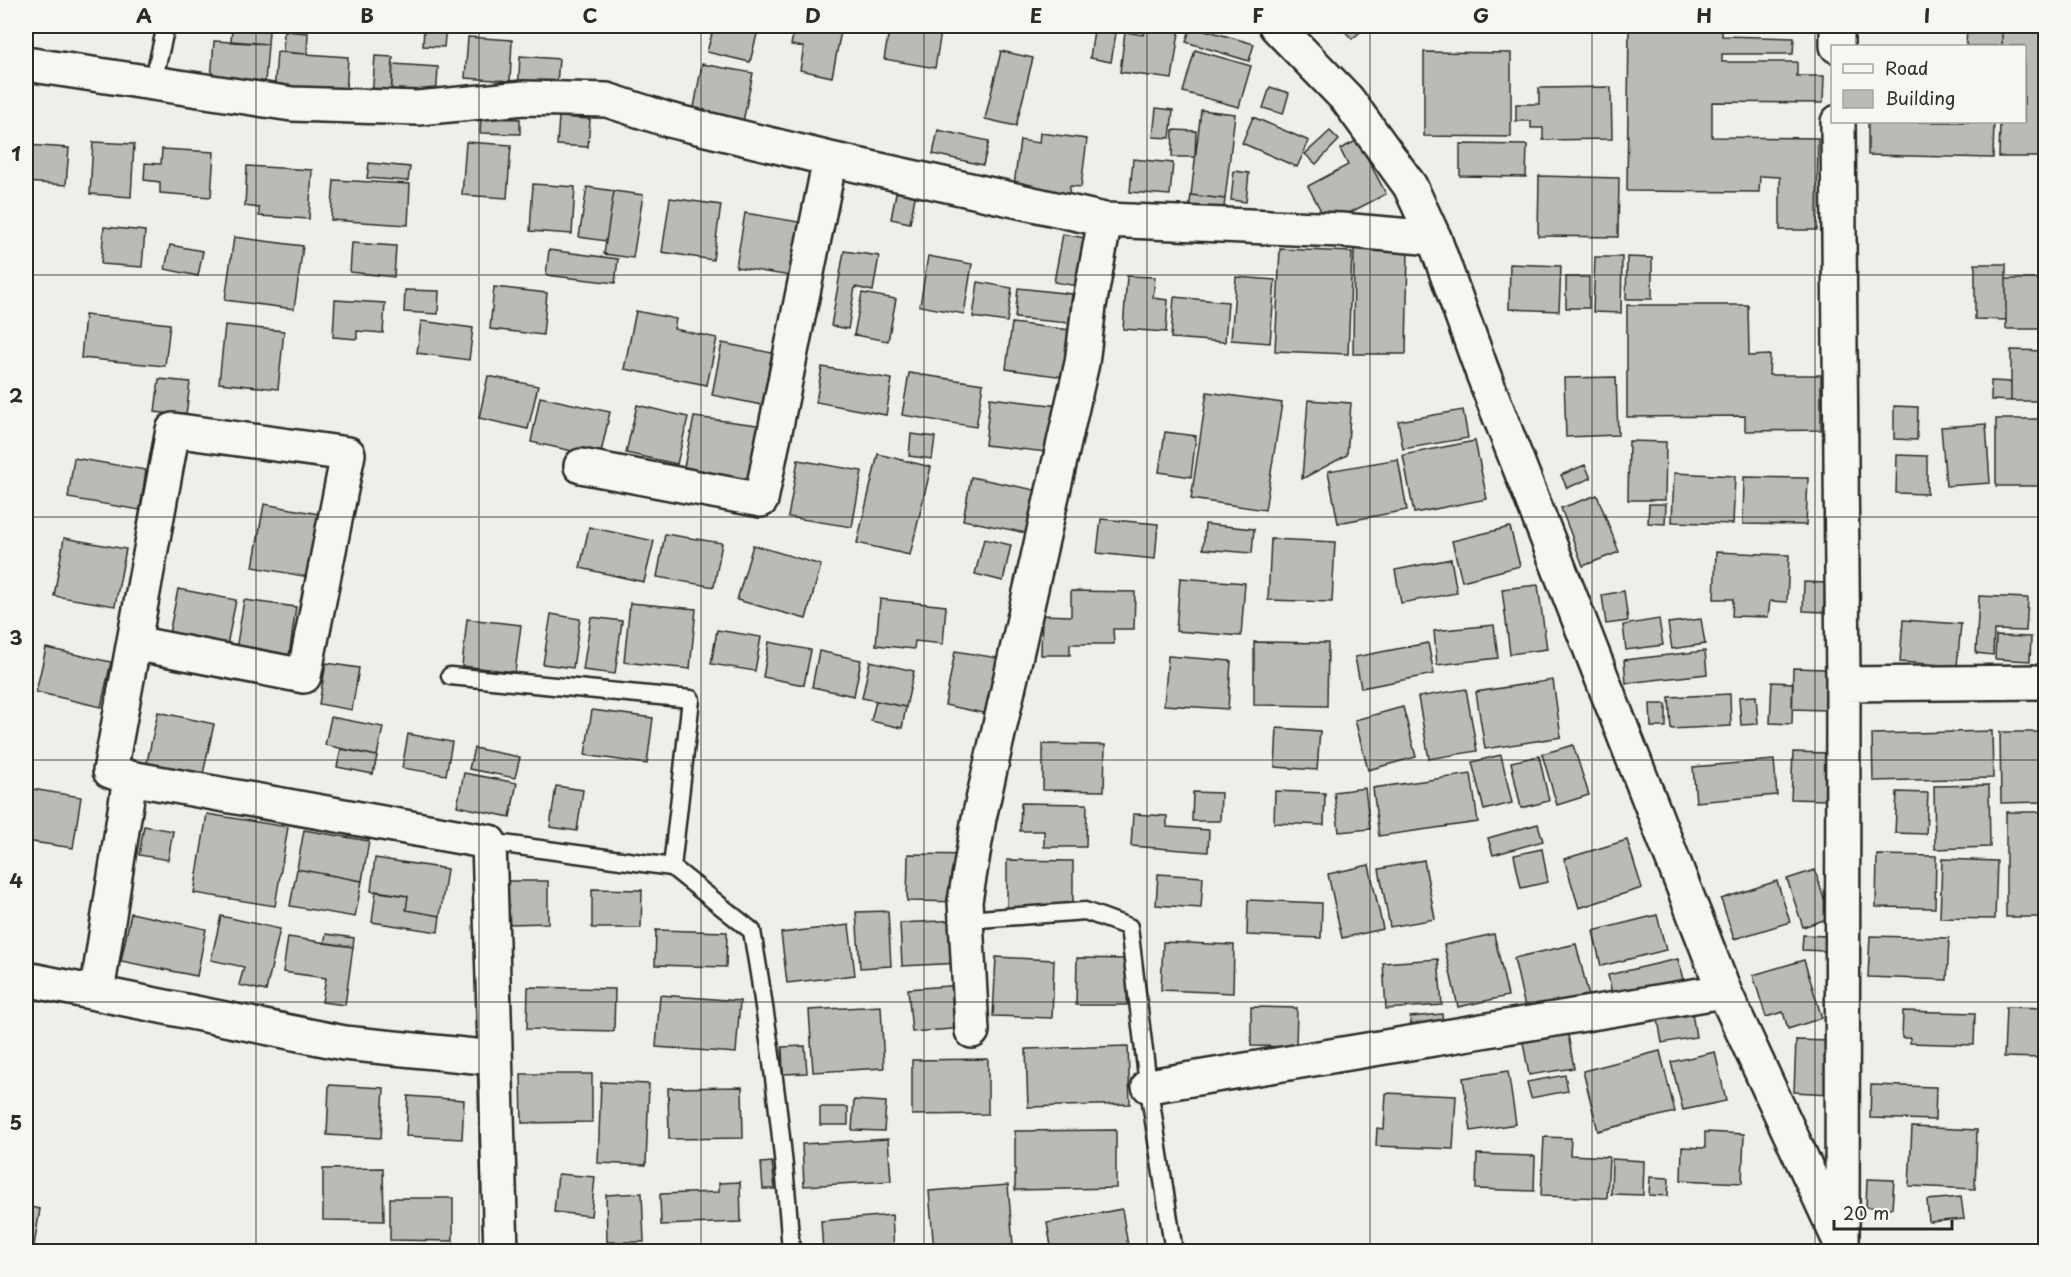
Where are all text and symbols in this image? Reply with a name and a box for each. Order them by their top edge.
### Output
text: A [136,0,152,30]
text: B [360,0,374,30]
text: C [582,0,598,30]
text: D [805,0,821,30]
text: E [1030,0,1042,30]
text: F [1252,0,1264,30]
text: G [1473,0,1489,30]
text: H [1696,0,1712,30]
text: I [1924,0,1930,30]
legend [1831,45,2026,123]
text: Road [1885,54,1929,81]
text: Building [1885,84,1955,111]
text: 1 [11,138,21,168]
text: 2 [9,380,23,410]
text: 3 [9,622,23,652]
text: 4 [9,865,23,895]
text: 5 [10,1107,22,1137]
scale bar [1834,1193,1952,1231]
text: 20 m [1843,1199,1889,1226]

